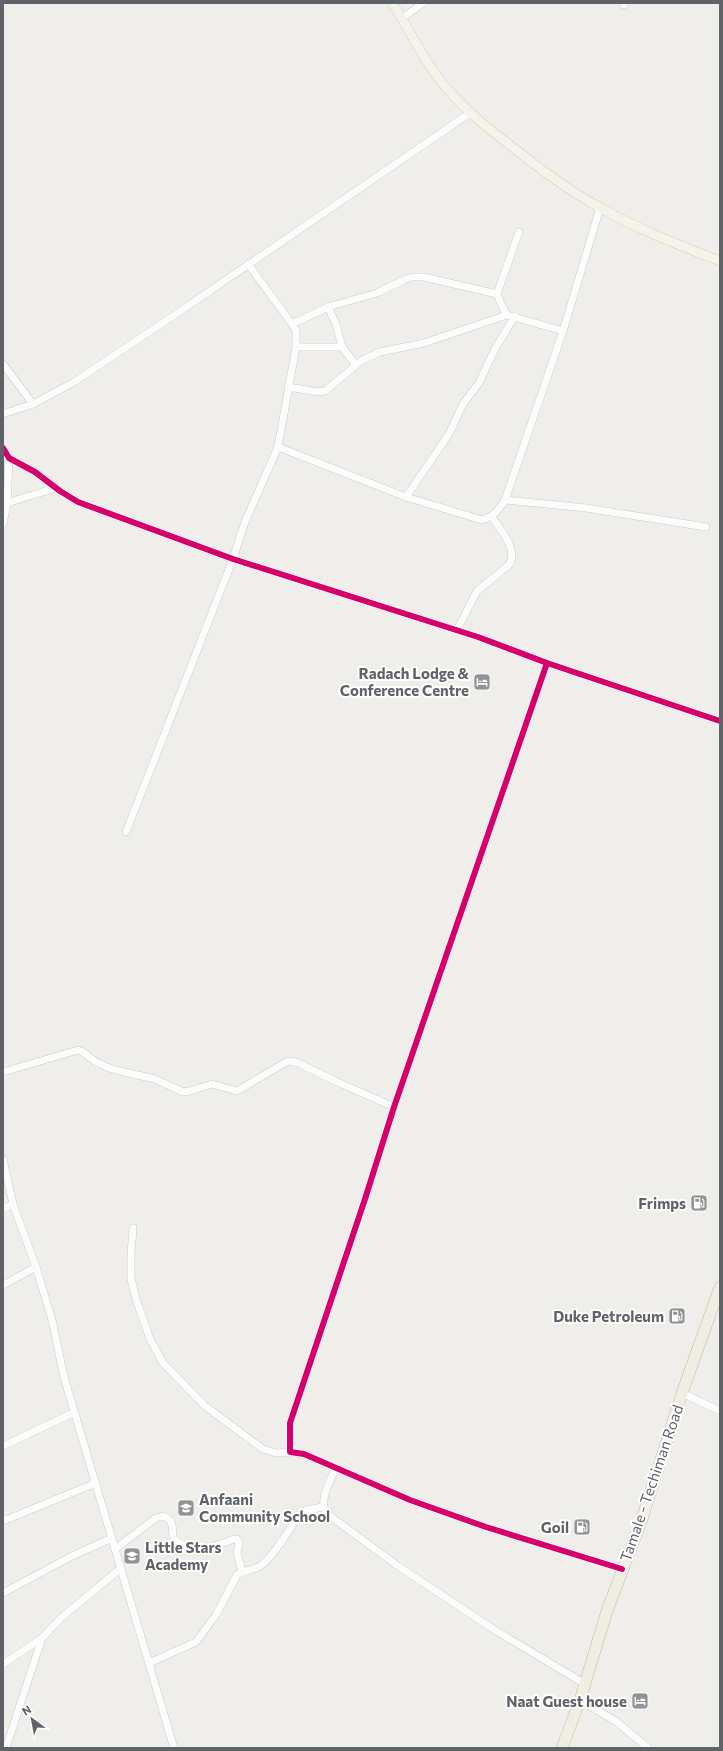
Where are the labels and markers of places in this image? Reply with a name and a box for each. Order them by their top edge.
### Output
place label: Radach Lodge & Conference Centre [340,664,470,699]
hotel icon: Radach Lodge & Conference Centre [472,672,492,692]
fuel station icon: Frimps [689,1193,709,1213]
place label: Frimps [638,1194,686,1212]
fuel station icon: Duke Petroleum [667,1306,687,1326]
place label: Duke Petroleum [553,1307,664,1325]
place label: Anfaani Community School [199,1490,330,1525]
school or university icon: Anfaani Community School [176,1498,196,1518]
fuel station icon: Goil [572,1517,592,1537]
place label: Goil [541,1518,569,1536]
place label: Little Stars Academy [145,1538,221,1573]
school or university icon: Little Stars Academy [122,1546,142,1566]
hotel icon: Naat Guest house [630,1691,650,1711]
place label: Naat Guest house [506,1692,627,1710]

